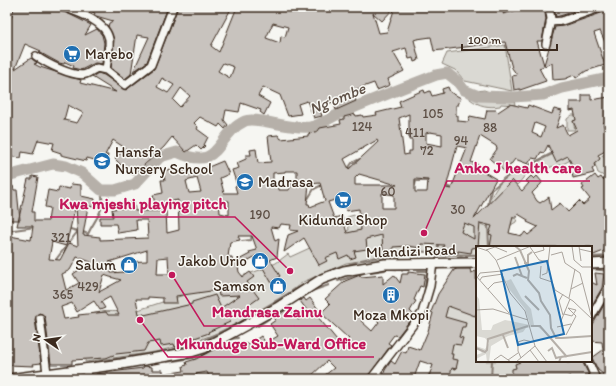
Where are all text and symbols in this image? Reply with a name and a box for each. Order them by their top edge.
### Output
scale bar [462,26,557,52]
text: 100 m [468,33,501,47]
supermarket icon: Marebo [62,44,82,64]
place label: Marebo [85,45,133,63]
water label: Ng'ombe [306,78,369,118]
house number: 105 [423,106,444,121]
house number: 124 [352,119,373,134]
house number: 88 [483,120,497,135]
house number: 411 [405,125,425,140]
house number: 94 [454,133,468,148]
place label: Hansfa Nursery School [115,143,213,178]
house number: 72 [420,143,434,158]
school or university icon: Hansfa Nursery School [92,151,112,171]
callout: Anko J health care [447,153,590,181]
text: Anko J health care [453,158,582,177]
school or university icon: Madrasa [235,172,255,192]
place label: Madrasa [258,173,314,191]
house number: 60 [381,184,395,199]
callout: Kwa mjeshi playing pitch [50,189,235,217]
supermarket icon: Kidunda Shop [333,190,353,210]
text: Kwa mjeshi playing pitch [59,194,228,214]
house number: 30 [450,202,466,217]
house number: 190 [250,207,270,222]
place label: Kidunda Shop [299,211,387,229]
house number: 321 [51,230,71,245]
street label: Mlandizi Road [366,240,456,262]
inset map [476,246,592,362]
shop icon: Jakob Urio [250,251,270,271]
place label: Jakob Urio [178,252,247,270]
shop icon: Salum [119,255,139,275]
place label: Salum [75,256,116,274]
shop icon: Samson [268,276,288,296]
place label: Samson [213,277,265,295]
house number: 429 [77,279,99,294]
building icon: Moza Mkopi [381,285,401,305]
house number: 365 [53,287,74,302]
callout: Mandrasa Zainu [204,298,331,326]
text: Mandrasa Zainu [212,302,322,321]
place label: Moza Mkopi [353,306,429,324]
north arrow [26,320,66,360]
callout: Mkunduge Sub-Ward Office [168,329,374,357]
text: N [30,333,44,343]
text: Mkunduge Sub-Ward Office [176,334,367,354]

